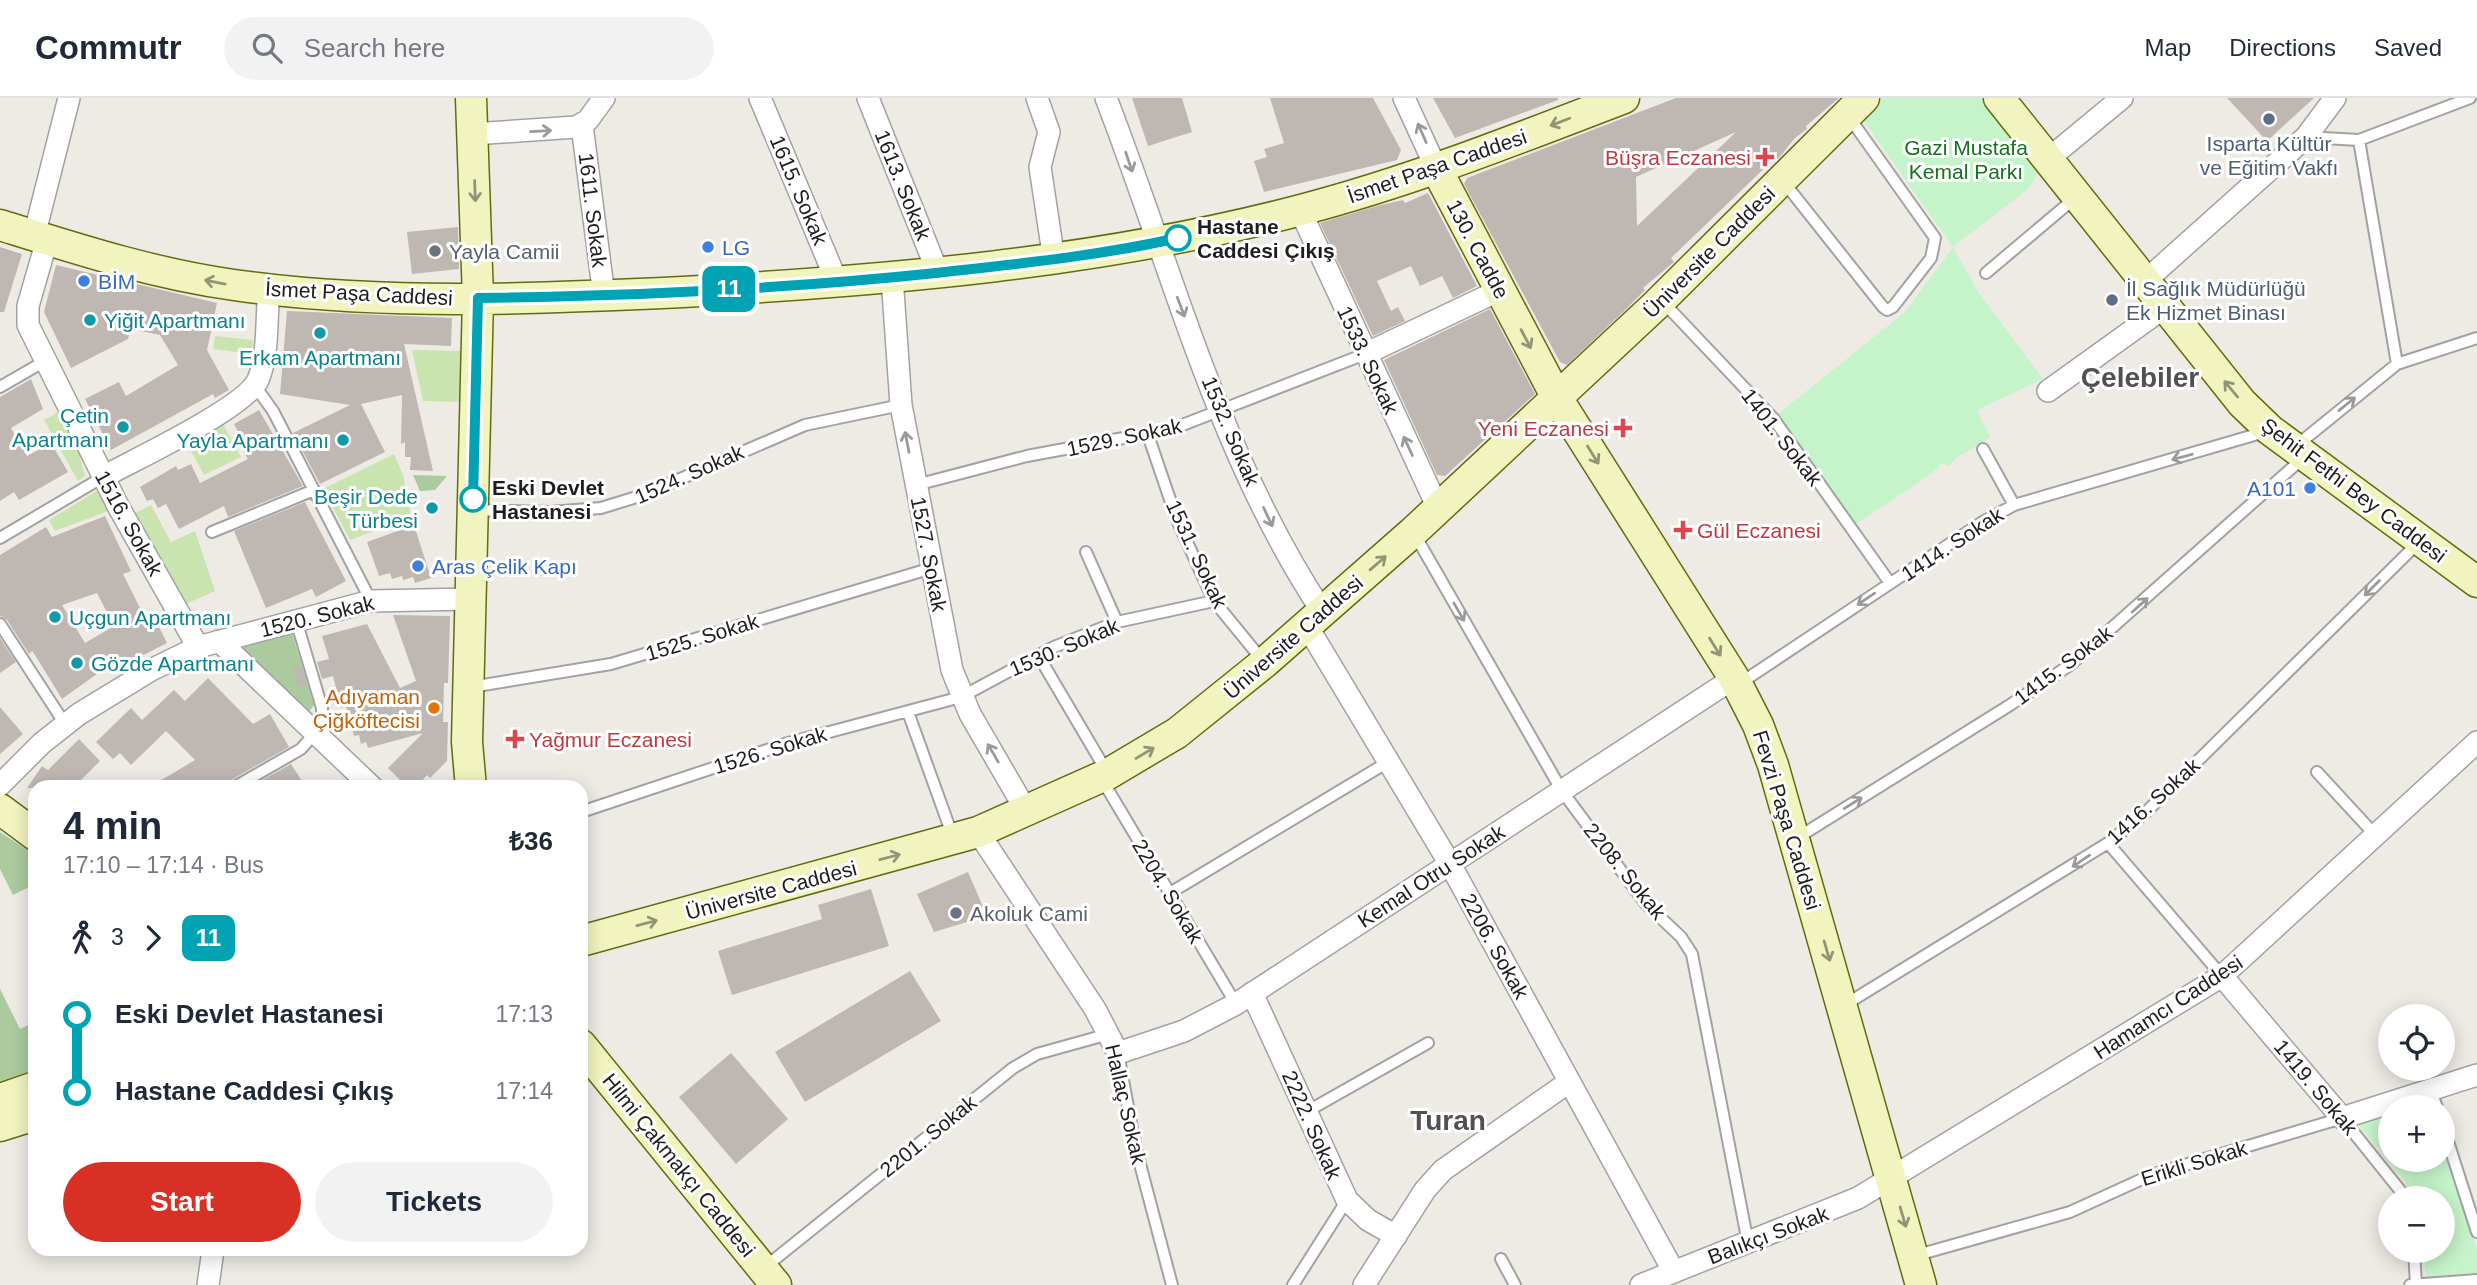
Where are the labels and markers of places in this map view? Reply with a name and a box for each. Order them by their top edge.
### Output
marker: Isparta Kültür ve Eğitim Vakfı [2261,111,2277,127]
place label: Isparta Kültür ve Eğitim Vakfı [2200,132,2338,179]
place label: Büşra Eczanesi [1605,146,1751,169]
marker: Büşra Eczanesi [1757,149,1773,165]
place label: Hastane Caddesi Çıkış [1197,215,1335,262]
marker: Hastane Caddesi Çıkış [1165,225,1191,251]
place label: LG [722,236,750,259]
marker: LG [700,239,716,255]
place label: Yayla Camii [449,240,559,263]
marker: Yayla Camii [427,243,443,259]
place label: BİM [98,270,135,293]
marker: BİM [76,273,92,289]
place label: İl Sağlık Müdürlüğü Ek Hizmet Binası [2126,277,2306,324]
marker: İl Sağlık Müdürlüğü Ek Hizmet Binası [2104,292,2120,308]
place label: Yiğit Apartmanı [104,309,246,332]
marker: Yiğit Apartmanı [82,312,98,328]
marker: Erkam Apartmanı [312,325,328,341]
place label: Erkam Apartmanı [239,346,401,369]
place label: Çetin Apartmanı [12,404,109,451]
place label: Yeni Eczanesi [1478,417,1609,440]
marker: Çetin Apartmanı [115,419,131,435]
marker: Yeni Eczanesi [1615,420,1631,436]
place label: Yayla Apartmanı [176,429,329,452]
marker: Yayla Apartmanı [335,432,351,448]
place label: Eski Devlet Hastanesi [492,476,604,523]
place label: A101 [2247,477,2296,500]
marker: A101 [2302,480,2318,496]
place label: Beşir Dede Türbesi [314,485,418,532]
marker: Eski Devlet Hastanesi [460,486,486,512]
marker: Beşir Dede Türbesi [424,500,440,516]
place label: Gül Eczanesi [1697,519,1821,542]
marker: Gül Eczanesi [1675,522,1691,538]
place label: Aras Çelik Kapı [432,555,577,578]
marker: Aras Çelik Kapı [410,558,426,574]
place label: Uçgun Apartmanı [69,606,231,629]
marker: Uçgun Apartmanı [47,609,63,625]
place label: Gözde Apartmanı [91,652,254,675]
marker: Gözde Apartmanı [69,655,85,671]
place label: Adıyaman Çiğköftecisi [313,685,420,732]
marker: Adıyaman Çiğköftecisi [426,700,442,716]
place label: Yağmur Eczanesi [529,728,692,751]
marker: Yağmur Eczanesi [507,731,523,747]
place label: Akoluk Cami [970,902,1088,925]
marker: Akoluk Cami [948,905,964,921]

